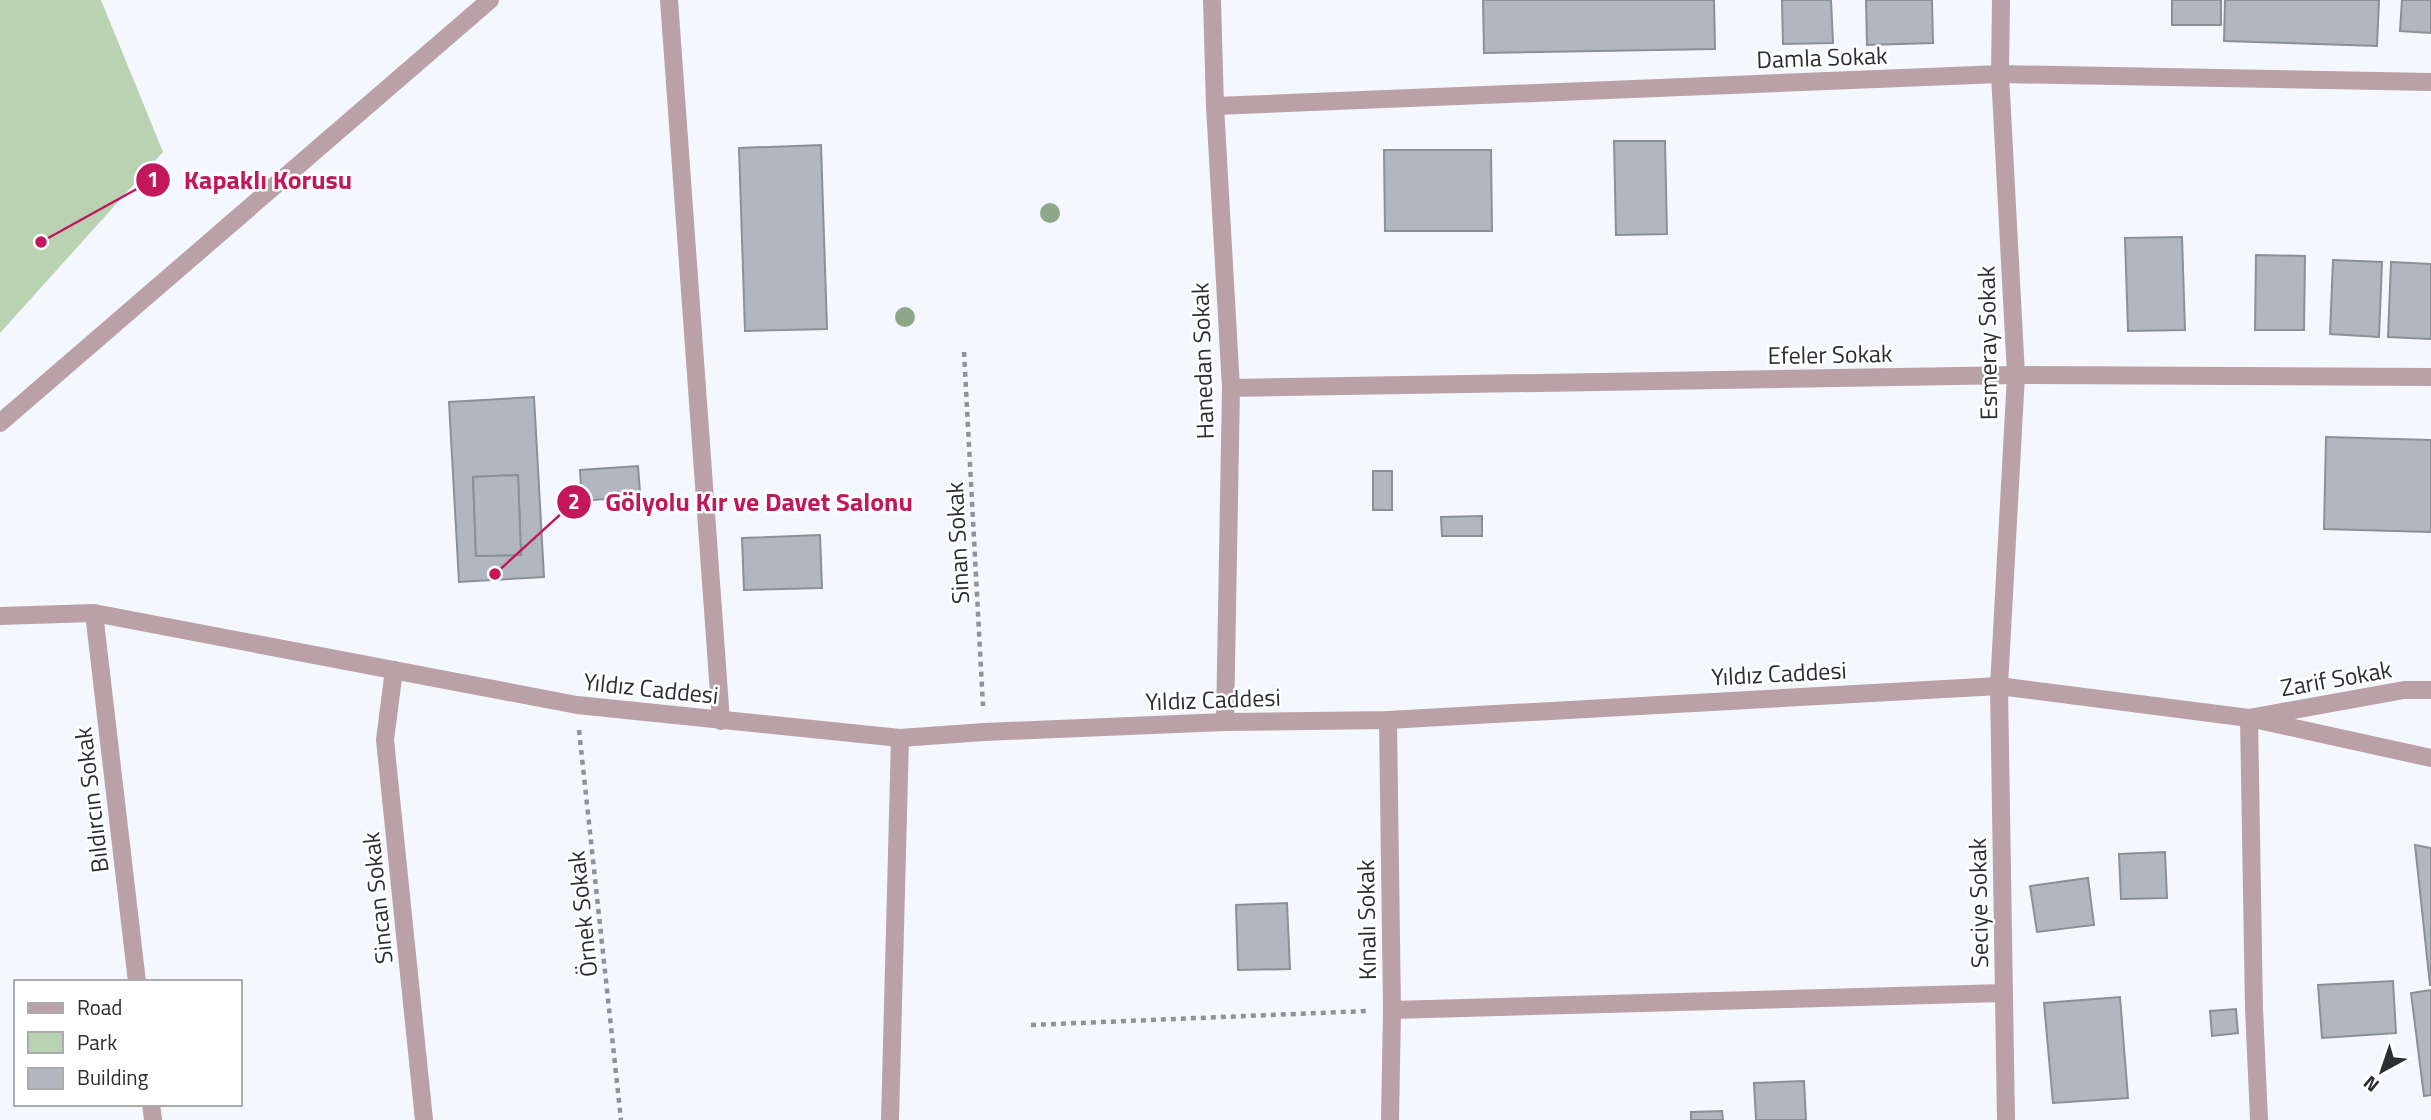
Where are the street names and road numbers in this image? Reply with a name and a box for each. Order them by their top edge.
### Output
street label: Damla Sokak [1756,37,1889,77]
street label: Esmeray Sokak [1968,265,2006,420]
street label: Hanedan Sokak [1181,282,1223,440]
street label: Efeler Sokak [1767,335,1893,373]
street label: Sinan Sokak [936,481,978,605]
street label: Zarif Sokak [2278,650,2395,705]
street label: Yıldız Caddesi [1710,651,1848,695]
street label: Yıldız Caddesi [582,663,720,713]
street label: Yıldız Caddesi [1145,679,1281,719]
street label: Bıldırcın Sokak [64,725,118,875]
street label: Sincan Sokak [352,830,402,966]
street label: Seciye Sokak [1959,837,1997,968]
street label: Örnek Sokak [557,849,607,979]
street label: Kınalı Sokak [1347,859,1385,981]

